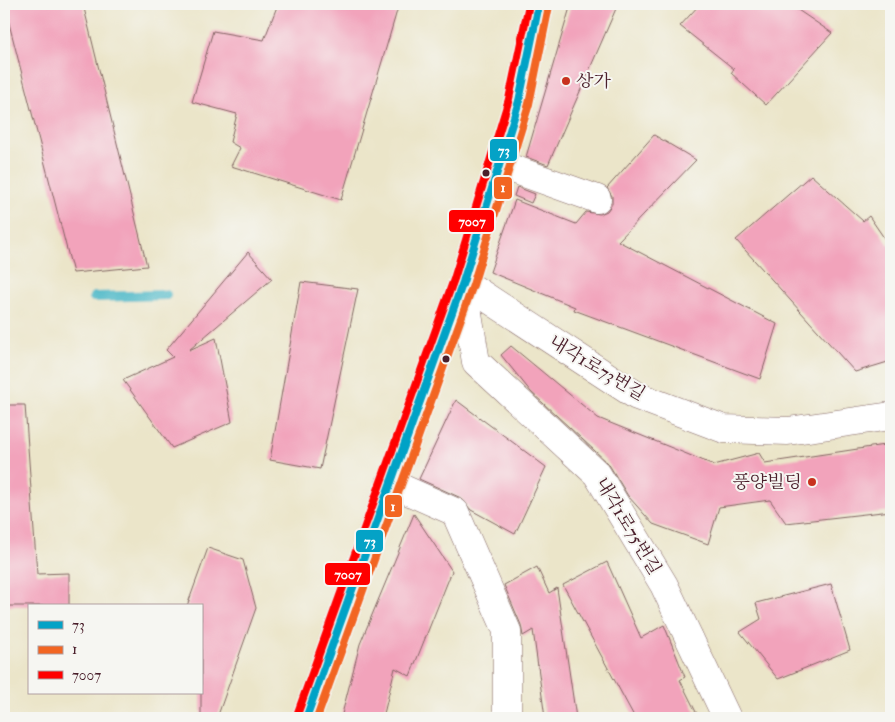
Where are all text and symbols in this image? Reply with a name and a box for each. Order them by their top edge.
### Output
place label: 상가 [576,70,611,93]
marker: 상가 [560,75,572,87]
line badge: 73 [489,138,518,162]
text: 73 [498,142,510,159]
unlabelled marker [481,168,491,178]
line badge: 1 [493,176,513,200]
text: 1 [501,179,506,196]
line badge: 7007 [448,209,495,233]
text: 7007 [458,213,486,230]
street label: 내각1로73번길 [545,330,649,406]
unlabelled marker [441,354,451,364]
place label: 풍양빌딩 [732,471,802,494]
street label: 내각1로75번길 [590,473,666,579]
marker: 풍양빌딩 [806,476,818,488]
line badge: 1 [384,494,403,518]
text: 1 [391,498,396,515]
line badge: 73 [355,529,384,553]
text: 73 [364,533,376,550]
line badge: 7007 [324,562,371,586]
text: 7007 [334,566,362,583]
legend [28,604,202,694]
text: 73 [72,616,85,635]
text: 1 [72,640,77,659]
text: 7007 [72,666,101,685]

